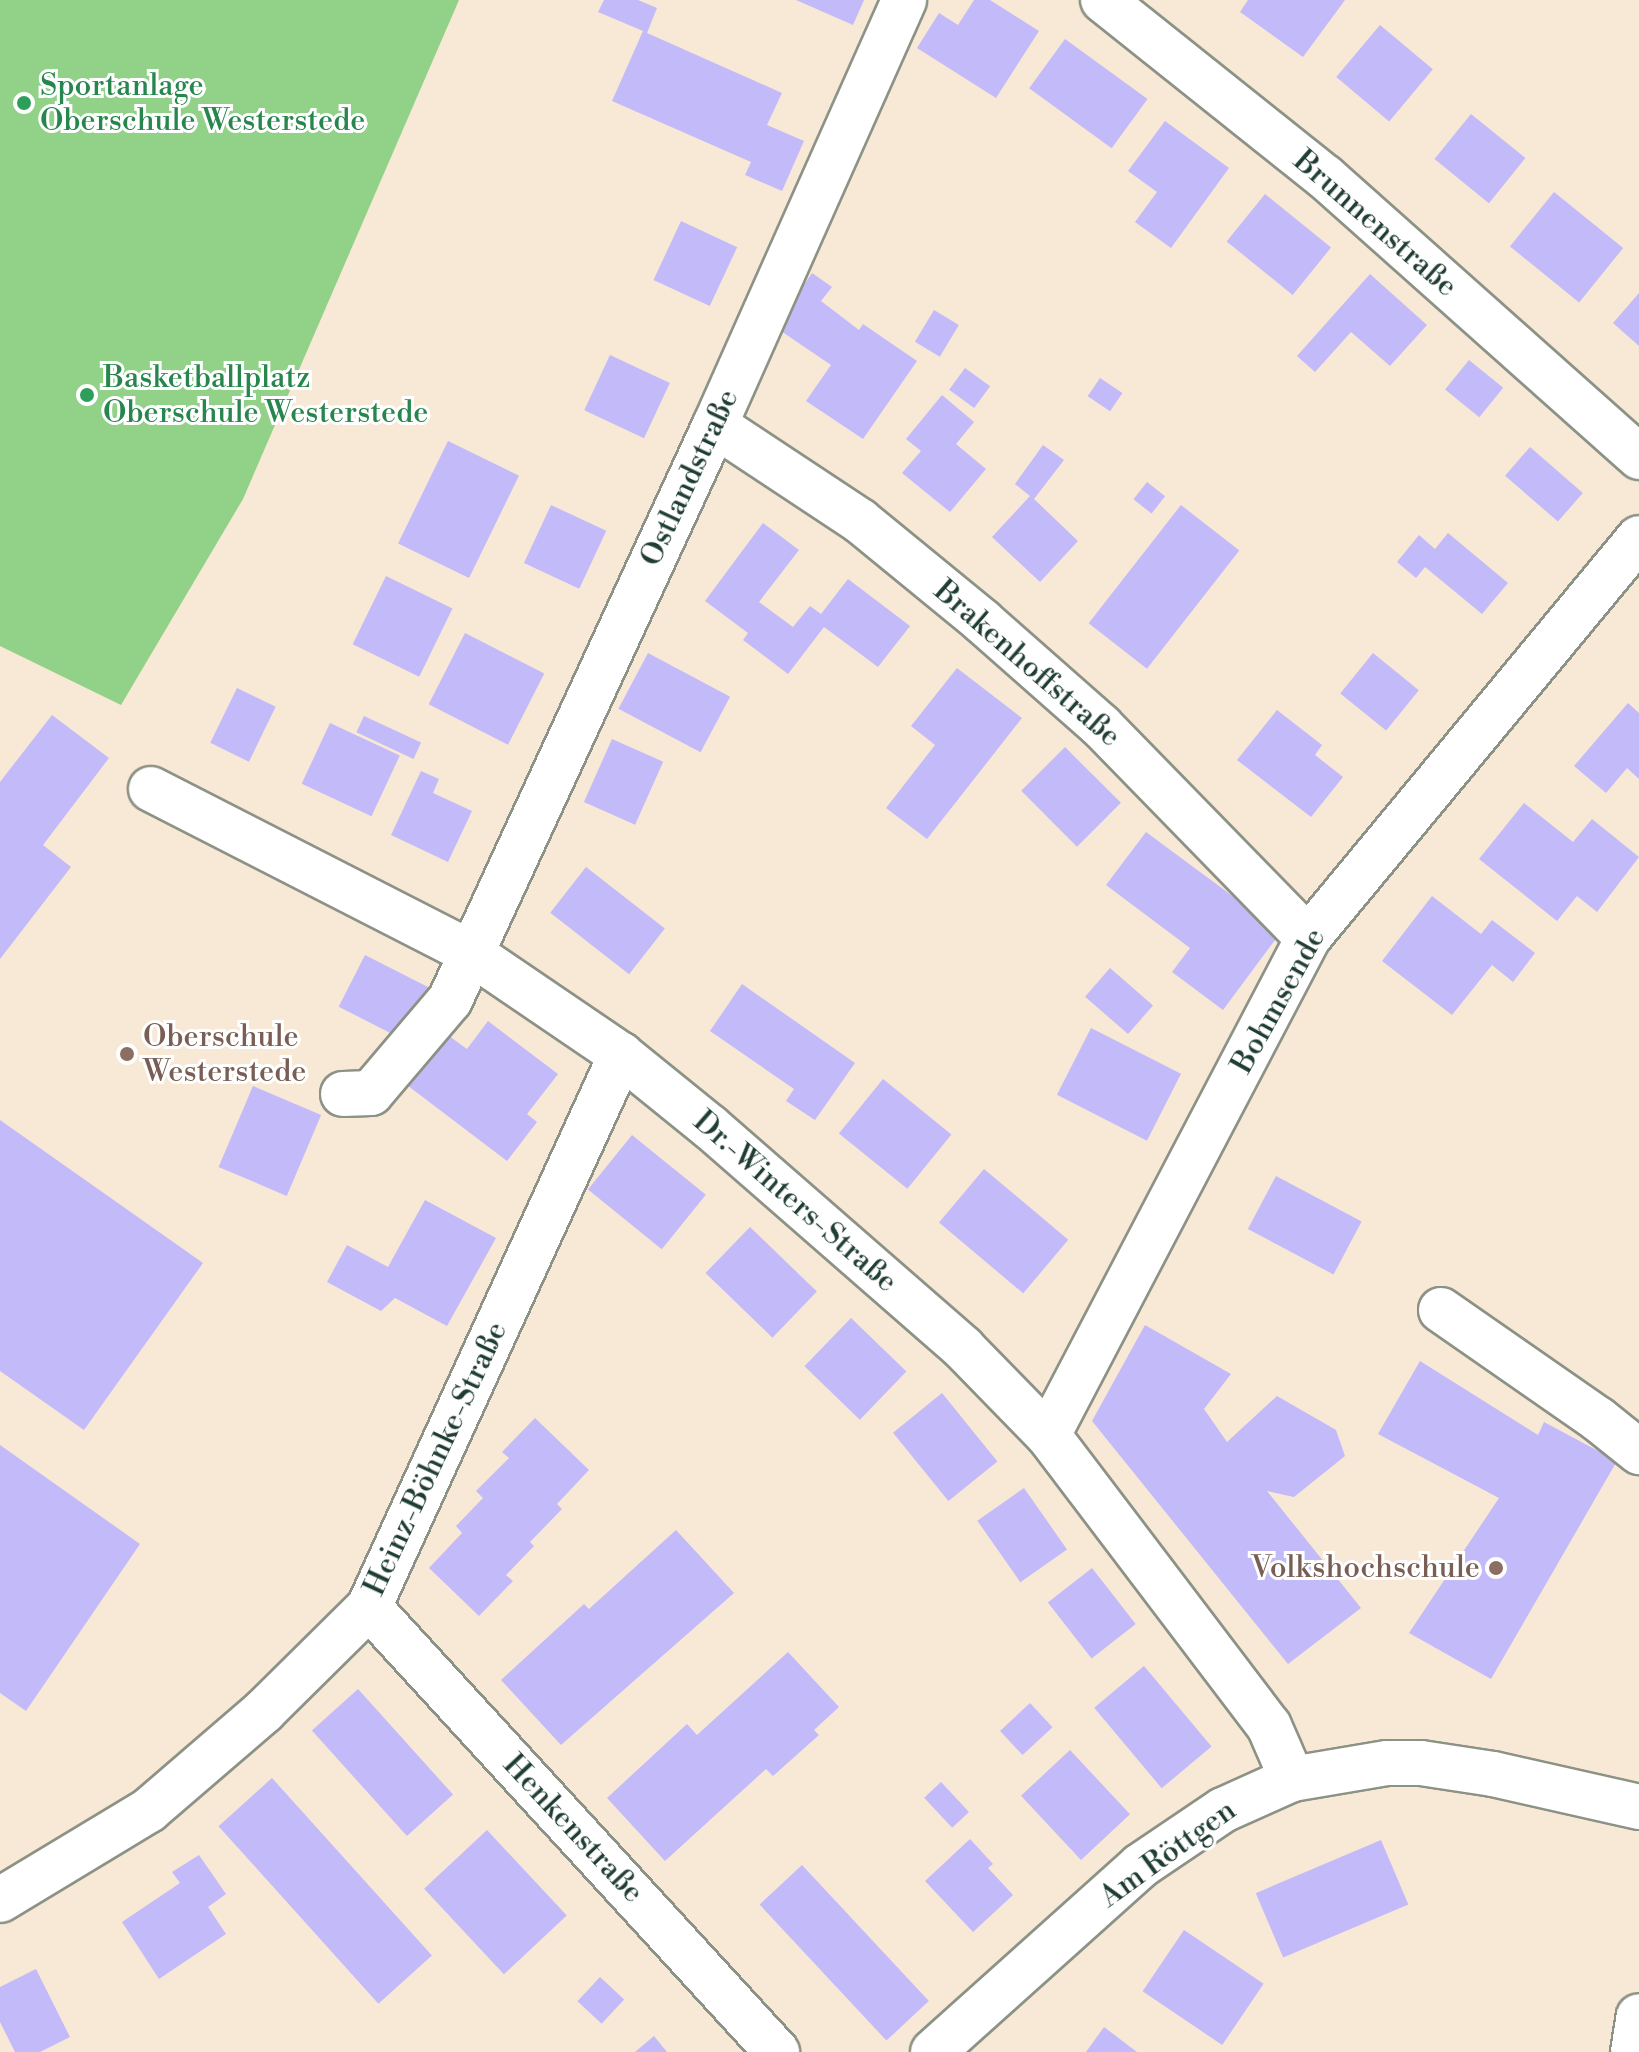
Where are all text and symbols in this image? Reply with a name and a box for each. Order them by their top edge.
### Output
place label: Sportanlage Oberschule Westerstede [40,68,365,138]
marker: Sportanlage Oberschule Westerstede [15,94,33,112]
street label: Brunnenstraße [1286,143,1464,305]
place label: Basketballplatz Oberschule Westerstede [103,360,428,430]
street label: Ostlandstraße [633,384,747,572]
marker: Basketballplatz Oberschule Westerstede [78,386,96,404]
street label: Brakenhoffstraße [926,573,1128,755]
street label: Bohmsende [1224,922,1334,1080]
place label: Oberschule Westerstede [143,1019,306,1090]
marker: Oberschule Westerstede [118,1045,136,1063]
street label: Dr.-Winters-Straße [686,1104,904,1300]
street label: Heinz-Böhnke-Straße [357,1316,515,1602]
place label: Volkshochschule [1251,1550,1480,1586]
marker: Volkshochschule [1487,1559,1505,1577]
street label: Henkenstraße [495,1747,651,1911]
street label: Am Röttgen [1093,1793,1243,1915]

